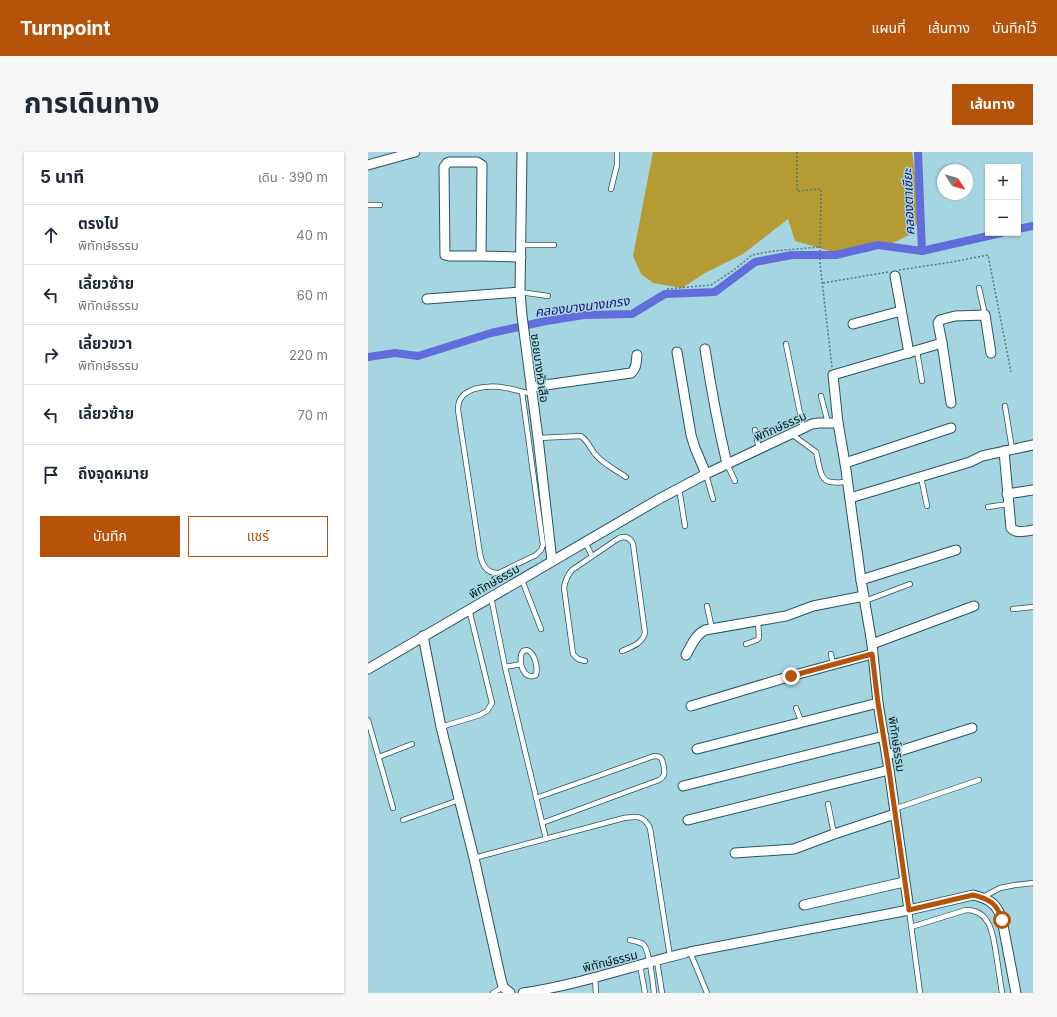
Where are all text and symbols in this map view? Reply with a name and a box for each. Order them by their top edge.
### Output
text: Turnpoint [20,17,110,40]
text: แผนที่ [872,19,906,36]
text: เส้นทาง [928,19,970,36]
text: บันทึกไว้ [992,19,1037,36]
button: เส้นทาง [952,84,1033,125]
text: การเดินทาง [24,86,159,120]
north arrow [937,164,973,200]
map controls [985,164,1021,236]
button: + [985,164,1021,200]
text: 5 นาที [40,167,84,187]
water label: คลองตาเซียะ [899,167,917,235]
text: เดิน · 390 m [258,169,328,185]
button: − [985,200,1021,236]
text: ตรงไป [78,214,119,233]
icon: ahead [40,224,62,246]
text: 40 m [296,227,328,243]
text: พิทักษ์ธรรม [78,237,139,253]
text: เลี้ยวซ้าย [78,274,134,293]
icon: left [40,284,62,306]
text: 60 m [297,287,328,303]
water label: คลองบางนางเกรง [534,292,631,320]
text: พิทักษ์ธรรม [78,297,139,313]
street label: ซอยบางหัวเสือ [528,333,552,404]
text: เลี้ยวขวา [78,334,132,353]
icon: right [40,344,62,366]
text: 220 m [289,347,328,363]
text: พิทักษ์ธรรม [78,357,139,373]
icon: left [40,404,62,426]
text: เลี้ยวซ้าย [78,404,134,423]
text: 70 m [298,407,328,423]
street label: พิทักษ์ธรรม [751,408,809,444]
icon: arrive [40,464,62,486]
text: ถึงจุดหมาย [78,464,149,483]
button: บันทึก [40,516,180,557]
button: แชร์ [188,516,328,557]
street label: พิทักษ์ธรรม [466,560,522,602]
route end [782,667,800,685]
street label: พิทักษ์ธรรม [885,715,909,773]
route start [993,911,1011,929]
street label: พิทักษ์ธรรม [581,947,639,975]

